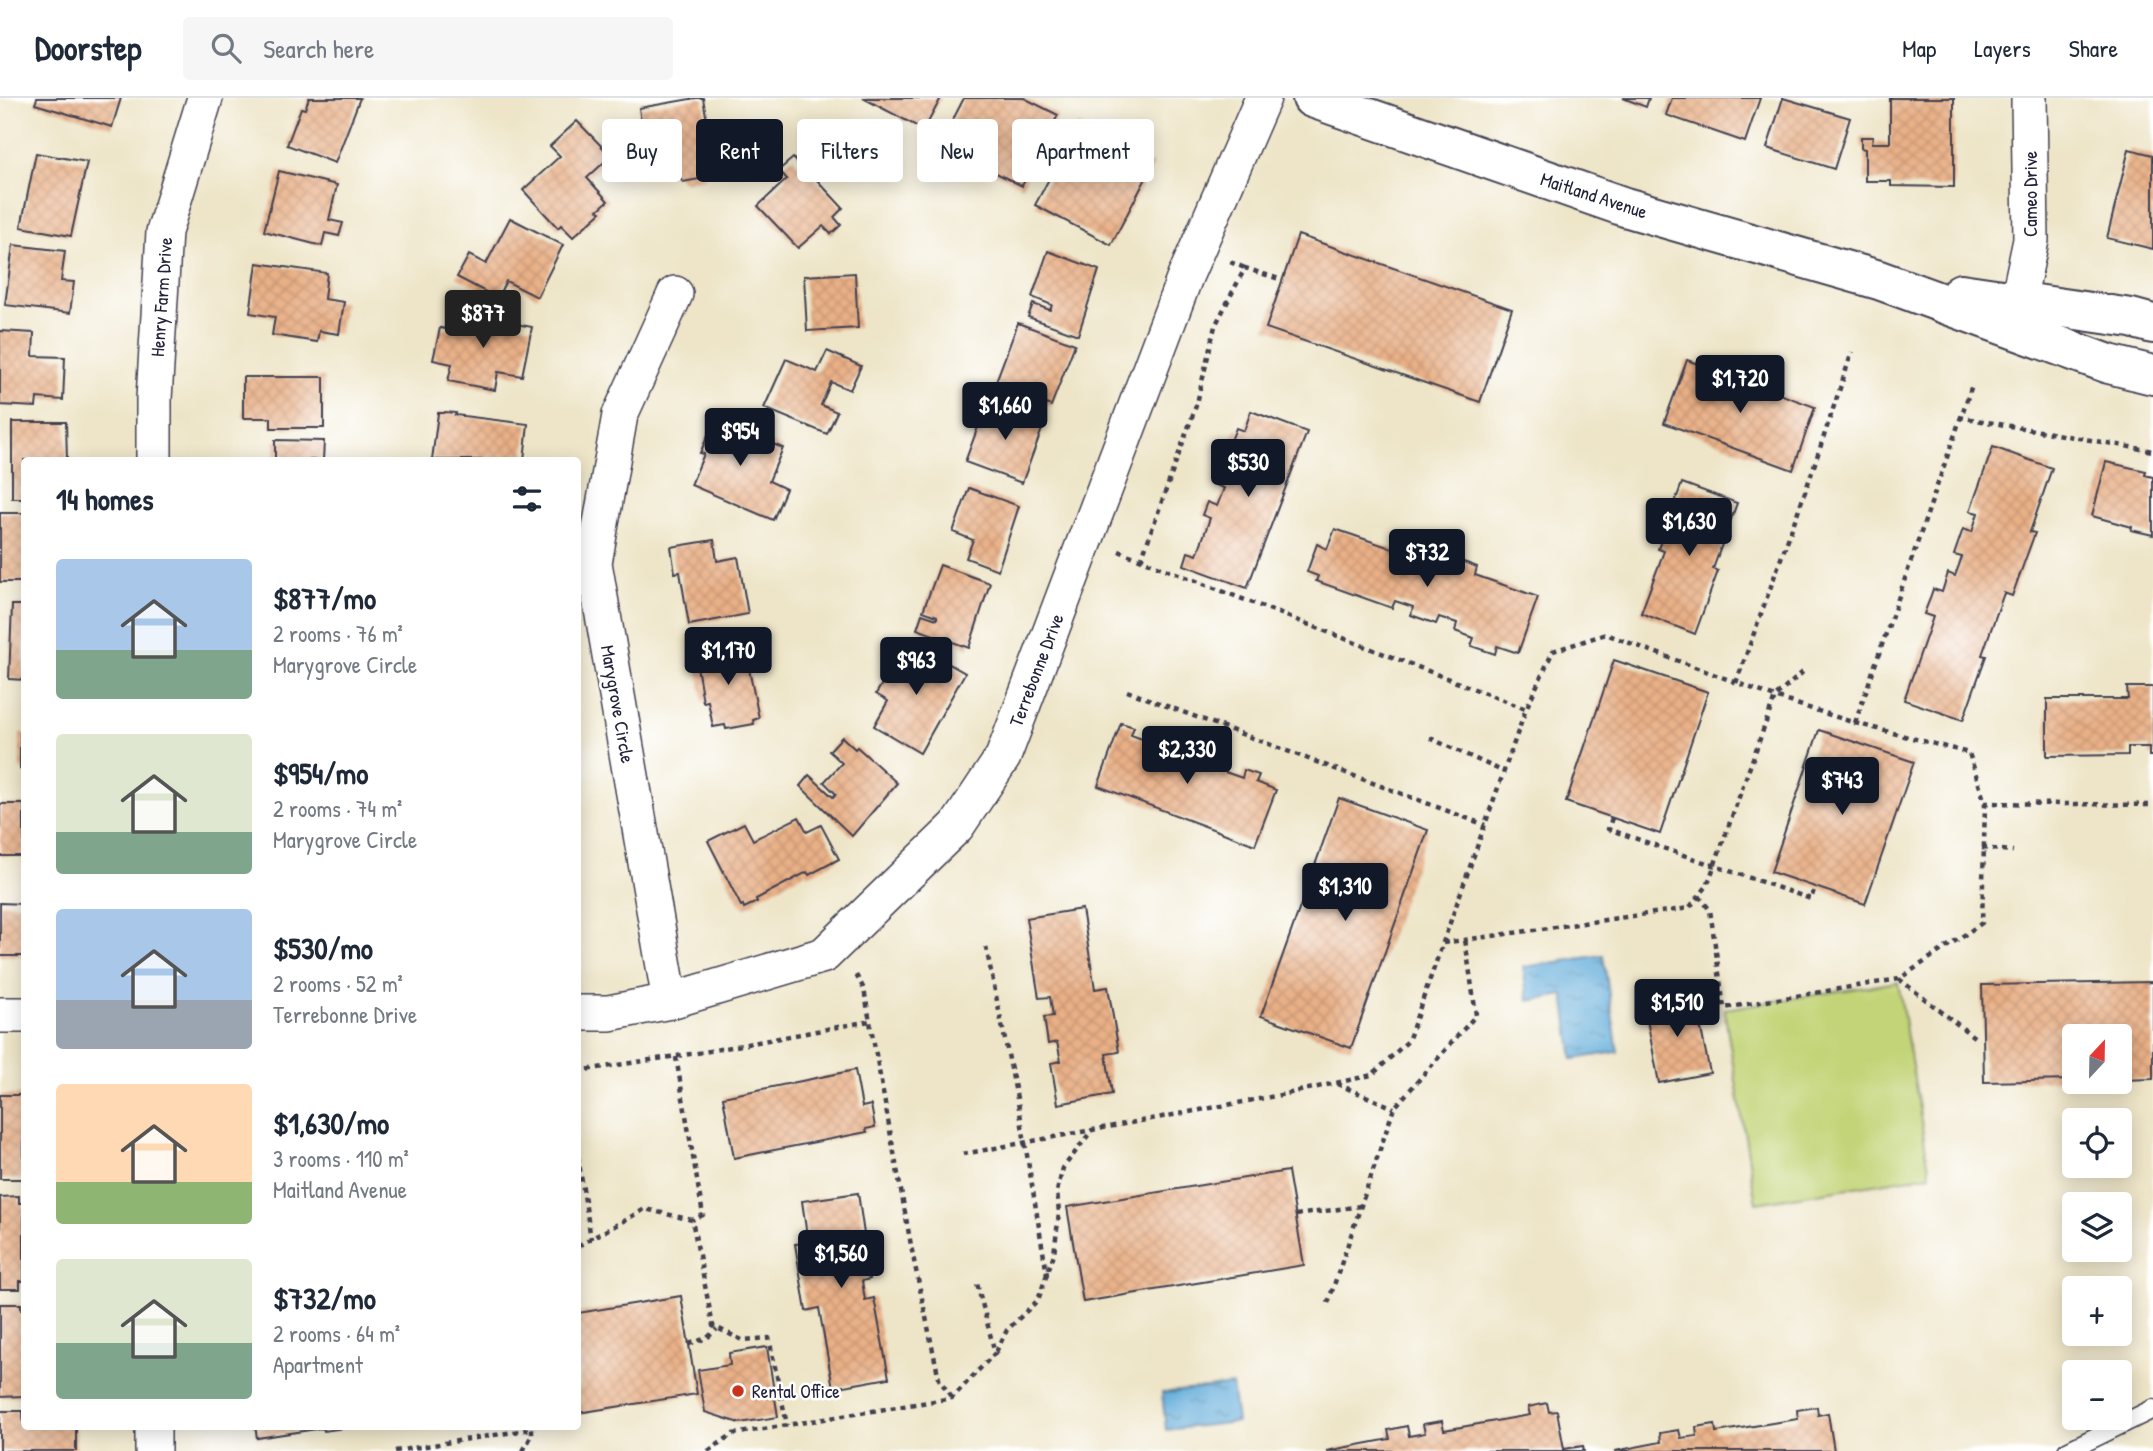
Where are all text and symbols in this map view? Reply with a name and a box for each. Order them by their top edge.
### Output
search box [183,17,673,80]
text: Doorstep [35,26,141,70]
icon: search [207,29,245,67]
text: Search here [263,31,374,66]
text: Map [1902,32,1936,64]
text: Layers [1974,32,2031,64]
text: Share [2069,32,2118,64]
chip: Buy [602,119,682,182]
chip: Rent [696,119,783,182]
chip: Filters [797,119,903,182]
chip: New [917,119,998,182]
chip: Apartment [1012,119,1154,182]
street label: Cameo Drive [2017,151,2043,237]
street label: Maitland Avenue [1537,166,1651,225]
street label: Henry Farm Drive [144,236,178,358]
pin: $877 [442,290,524,350]
text: $877 [461,297,505,328]
pin: $1,720 [1683,356,1797,415]
text: $1,720 [1711,362,1769,393]
pin: $1,660 [948,382,1062,442]
text: $1,660 [978,389,1032,420]
pin: $954 [699,408,781,468]
text: $954 [721,415,759,446]
pin: $530 [1207,440,1289,499]
text: $530 [1227,446,1269,477]
text: 14 homes [56,479,154,519]
icon: filters [508,480,546,518]
pin: $1,630 [1632,498,1746,558]
text: $1,630 [1662,505,1716,536]
pin: $732 [1386,530,1468,589]
text: $732 [1405,536,1449,567]
text: $877/mo [273,578,376,618]
icon: home [112,587,196,671]
street label: Terrebonne Drive [1003,609,1070,730]
text: 2 rooms · 76 m² [273,618,403,649]
pin: $1,170 [671,628,785,687]
text: $1,170 [701,634,755,665]
pin: $963 [875,638,957,697]
street label: Marygrove Circle [595,643,641,765]
text: $963 [896,644,936,675]
text: Marygrove Circle [273,649,417,680]
pin: $2,330 [1130,726,1244,786]
text: $2,330 [1158,733,1216,764]
text: $954/mo [273,753,368,793]
pin: $743 [1801,758,1883,817]
icon: home [112,762,196,846]
text: $743 [1821,764,1863,795]
text: 2 rooms · 74 m² [273,793,402,824]
text: Marygrove Circle [273,824,417,855]
pin: $1,310 [1288,864,1402,923]
text: $1,310 [1318,870,1372,901]
text: $530/mo [273,928,373,968]
icon: home [112,937,196,1021]
text: 2 rooms · 52 m² [273,968,403,999]
pin: $1,510 [1620,979,1734,1039]
text: $1,510 [1650,986,1704,1017]
text: Terrebonne Drive [273,999,417,1030]
north arrow [2062,1024,2132,1094]
map controls [2062,1024,2132,1430]
text: $1,630/mo [273,1103,389,1143]
button: locate [2062,1108,2132,1178]
icon: home [112,1112,196,1196]
text: 3 rooms · 110 m² [273,1143,409,1174]
text: Maitland Avenue [273,1174,407,1205]
button: layers [2062,1192,2132,1262]
pin: $1,560 [784,1230,898,1290]
text: $1,560 [814,1237,868,1268]
button: + [2062,1276,2132,1346]
text: $732/mo [273,1278,376,1318]
icon: home [112,1287,196,1371]
text: 2 rooms · 64 m² [273,1318,400,1349]
text: Apartment [273,1349,363,1380]
button: − [2062,1360,2132,1430]
place label: Rental Office [752,1378,840,1404]
marker: Rental Office [730,1383,746,1399]

